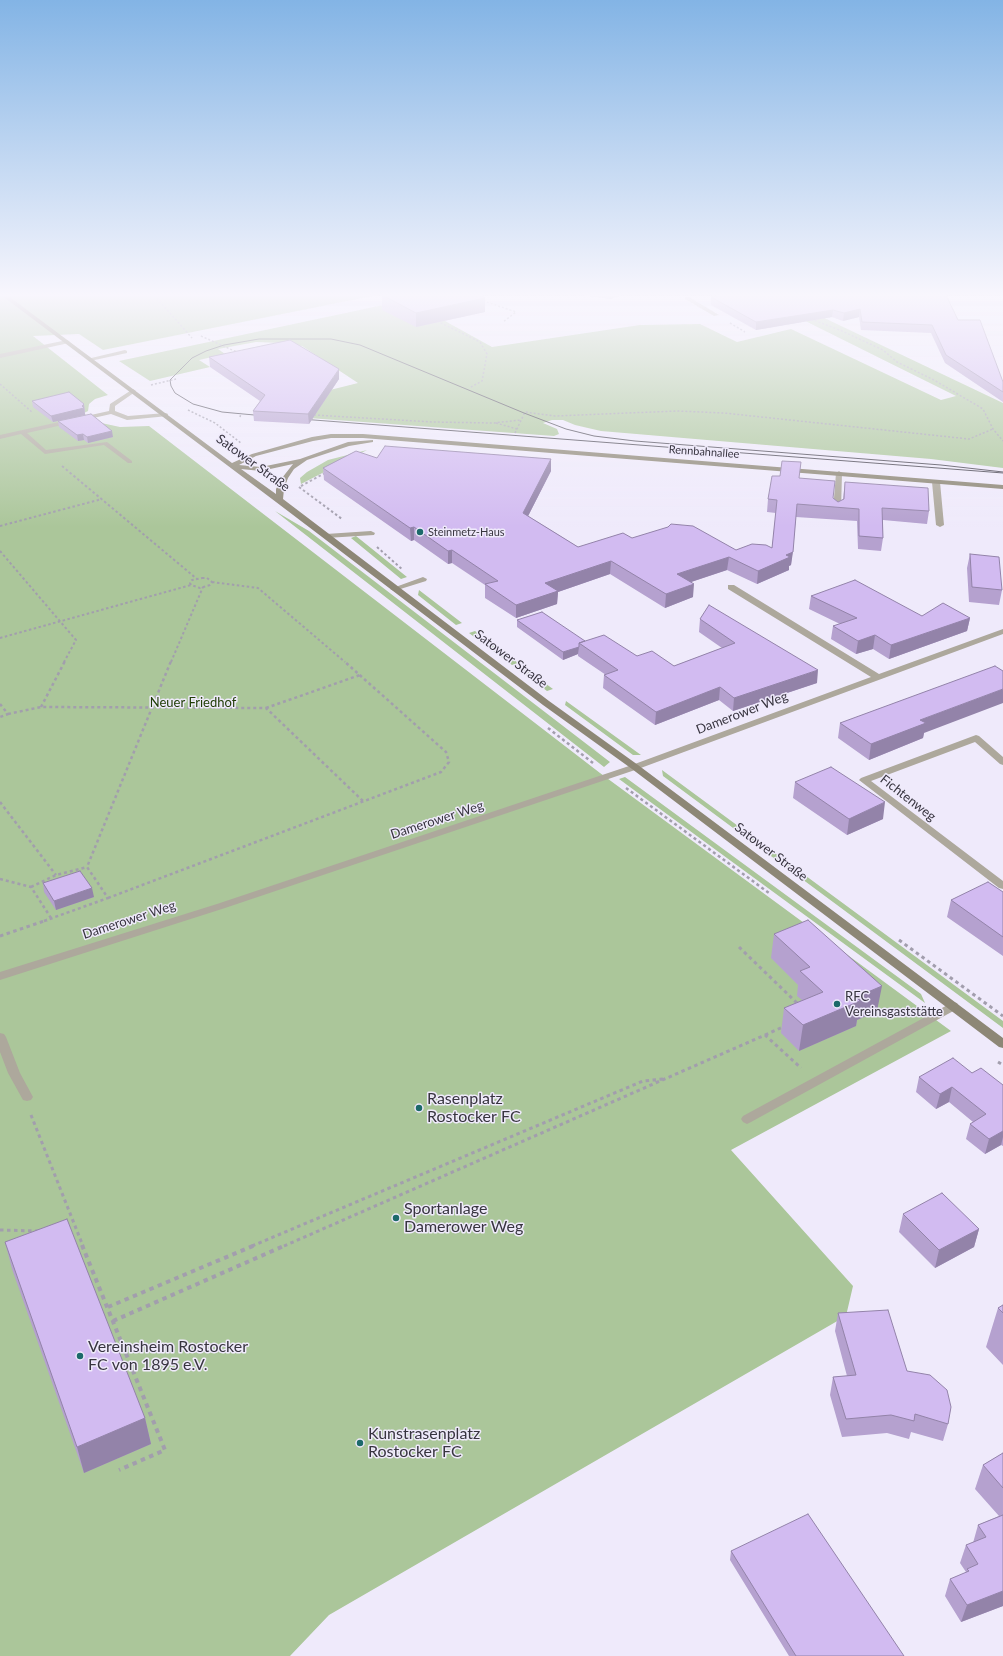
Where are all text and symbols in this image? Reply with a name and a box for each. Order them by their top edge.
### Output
street label: Satower Straße [213,431,293,495]
street label: Rennbahnallee [668,443,740,461]
place label: Steinmetz-Haus [428,525,505,539]
marker: Steinmetz-Haus [415,527,425,537]
street label: Satower Straße [471,627,551,691]
street label: Damerower Weg [694,688,790,738]
park label: Neuer Friedhof [150,695,236,711]
street label: Fichtenweg [877,771,939,825]
street label: Damerower Weg [389,798,485,842]
street label: Satower Straße [731,820,811,884]
street label: Damerower Weg [81,898,177,942]
place label: RFC Vereinsgaststätte [845,989,943,1020]
marker: RFC Vereinsgaststätte [832,999,842,1009]
place label: Rasenplatz Rostocker FC [427,1089,521,1127]
marker: Rasenplatz Rostocker FC [414,1103,424,1113]
place label: Sportanlage Damerower Weg [404,1199,523,1237]
marker: Sportanlage Damerower Weg [391,1213,401,1223]
place label: Vereinsheim Rostocker FC von 1895 e.V. [88,1337,248,1375]
marker: Vereinsheim Rostocker FC von 1895 e.V. [75,1351,85,1361]
place label: Kunstrasenplatz Rostocker FC [368,1424,480,1462]
marker: Kunstrasenplatz Rostocker FC [355,1438,365,1448]

